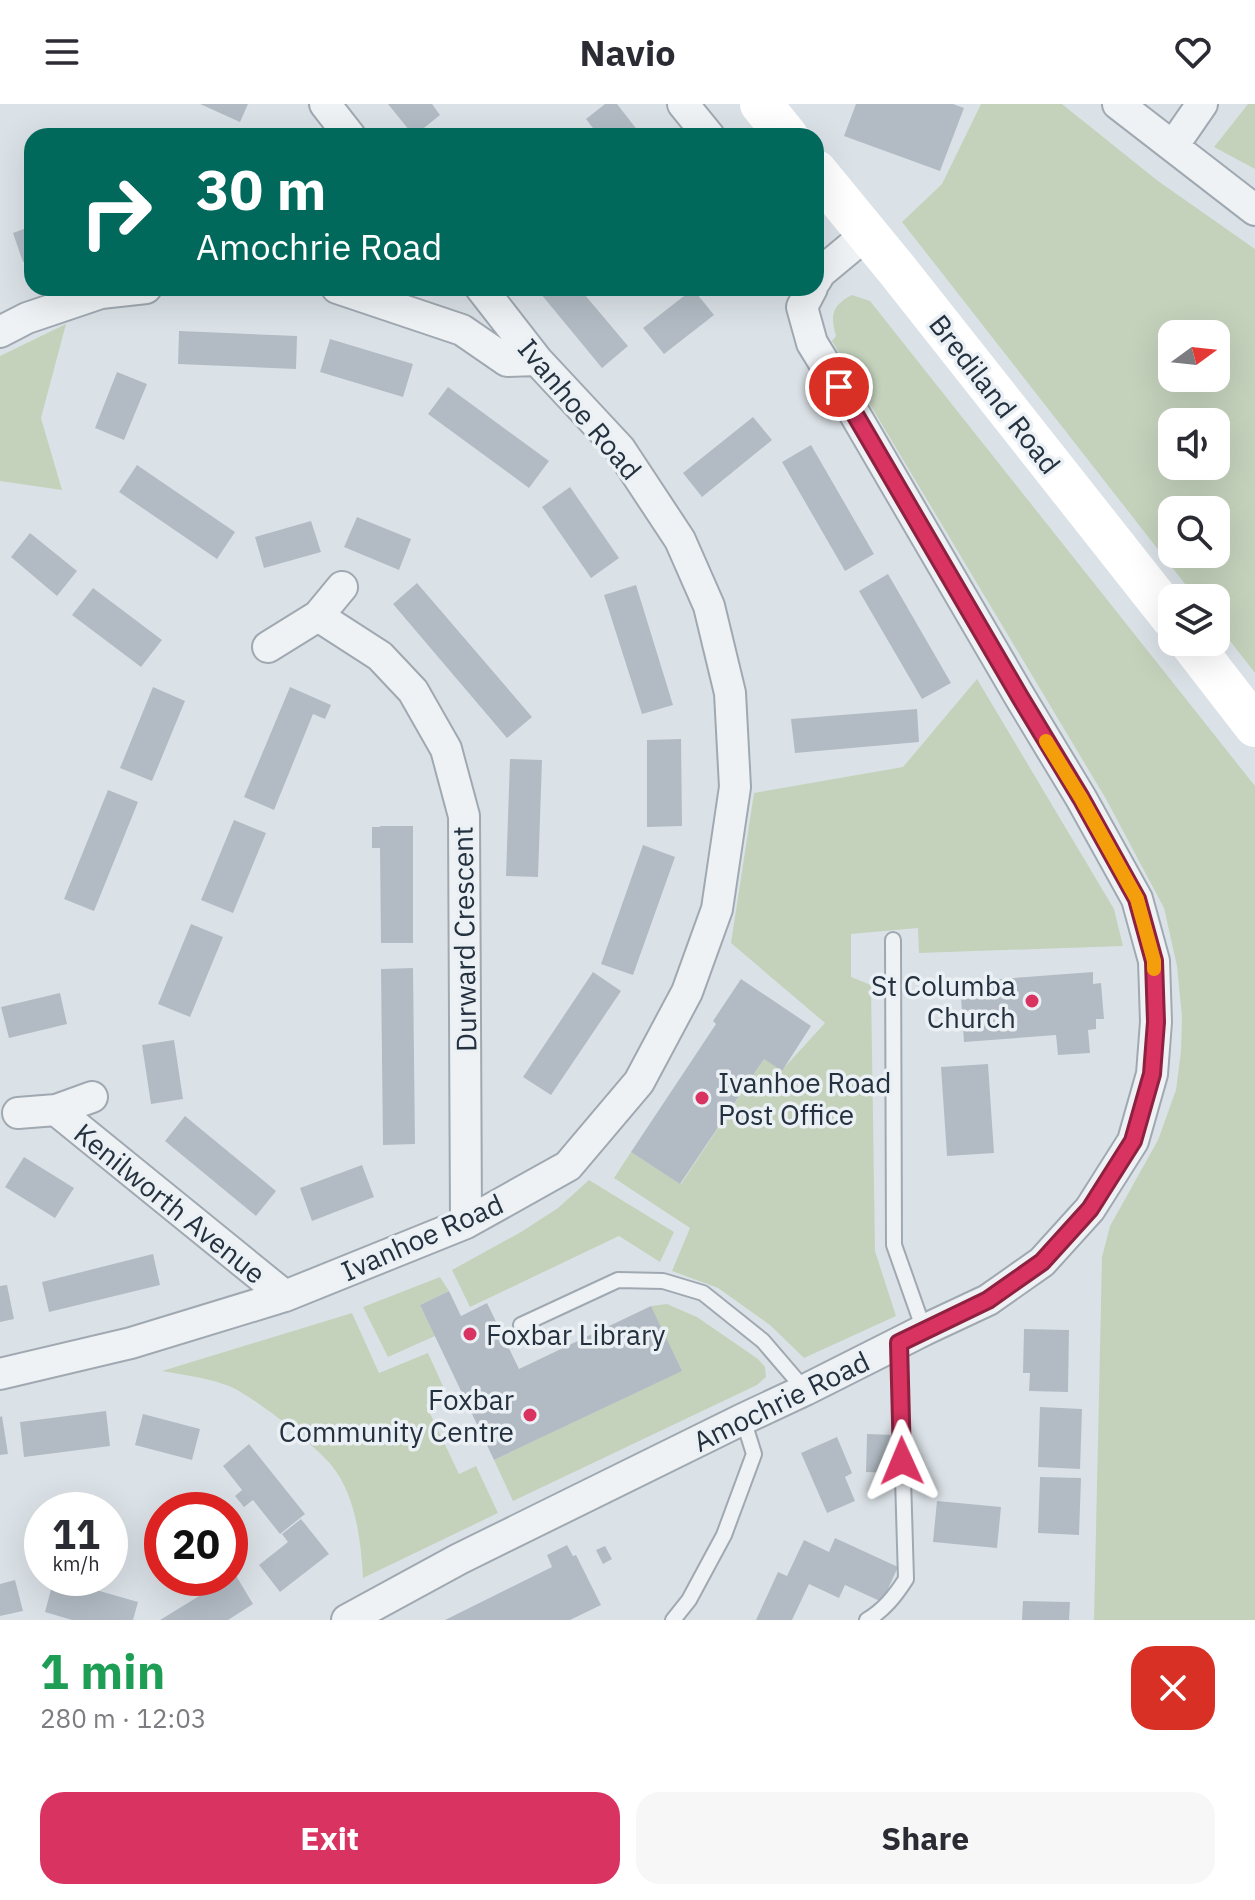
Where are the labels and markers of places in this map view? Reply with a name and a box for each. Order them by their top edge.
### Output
pin [805,353,873,421]
place label: St Columba Church [871,967,1016,1036]
marker: St Columba Church [1023,992,1041,1010]
place label: Ivanhoe Road Post Office [718,1064,892,1133]
marker: Ivanhoe Road Post Office [693,1089,711,1107]
place label: Foxbar Library [486,1316,666,1353]
marker: Foxbar Library [461,1325,479,1343]
place label: Foxbar Community Centre [279,1381,514,1450]
marker: Foxbar Community Centre [521,1406,539,1424]

